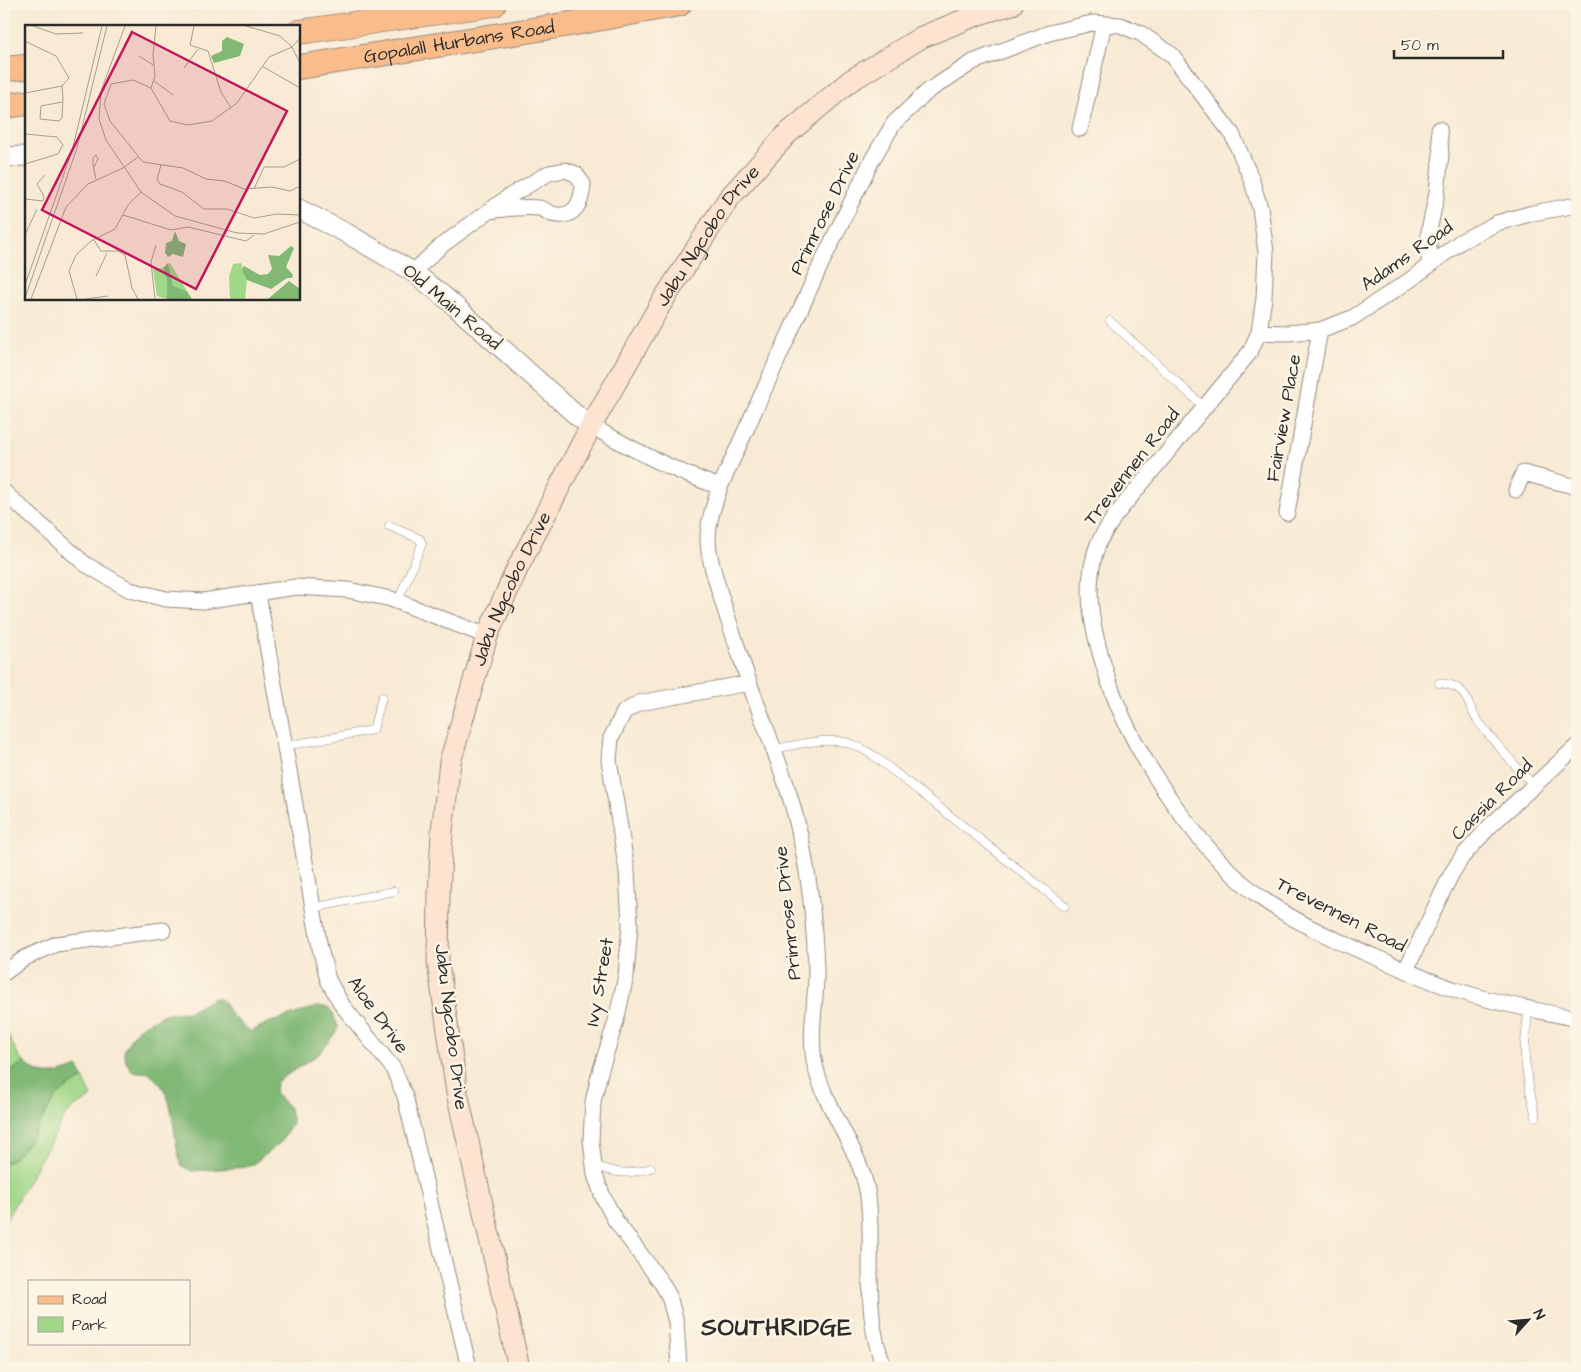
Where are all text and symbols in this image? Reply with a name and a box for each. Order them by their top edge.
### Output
street label: Gopalall Hurbans Road [362,13,557,70]
inset map [25,25,300,300]
scale bar [1394,28,1502,60]
text: 50 m [1401,35,1439,56]
street label: Primrose Drive [783,147,867,279]
street label: Jabu Ngcobo Drive [649,159,766,312]
street label: Adams Road [1355,214,1459,298]
street label: Old Main Road [397,257,508,357]
street label: Fairview Place [1259,352,1309,484]
street label: Trevennen Road [1077,402,1187,532]
street label: Jabu Ngcobo Drive [465,507,558,669]
street label: Cassia Road [1445,753,1539,847]
street label: Primrose Drive [768,845,808,981]
street label: Trevennen Road [1271,871,1411,960]
street label: Ivy Street [579,935,622,1029]
street label: Jabu Ngcobo Drive [426,943,475,1112]
street label: Aloe Drive [341,971,415,1059]
legend [28,1280,190,1344]
text: Road [72,1289,107,1310]
north arrow [1504,1294,1554,1344]
text: N [1528,1306,1550,1323]
district label: SOUTHRIDGE [700,1311,853,1345]
text: Park [72,1315,107,1336]

